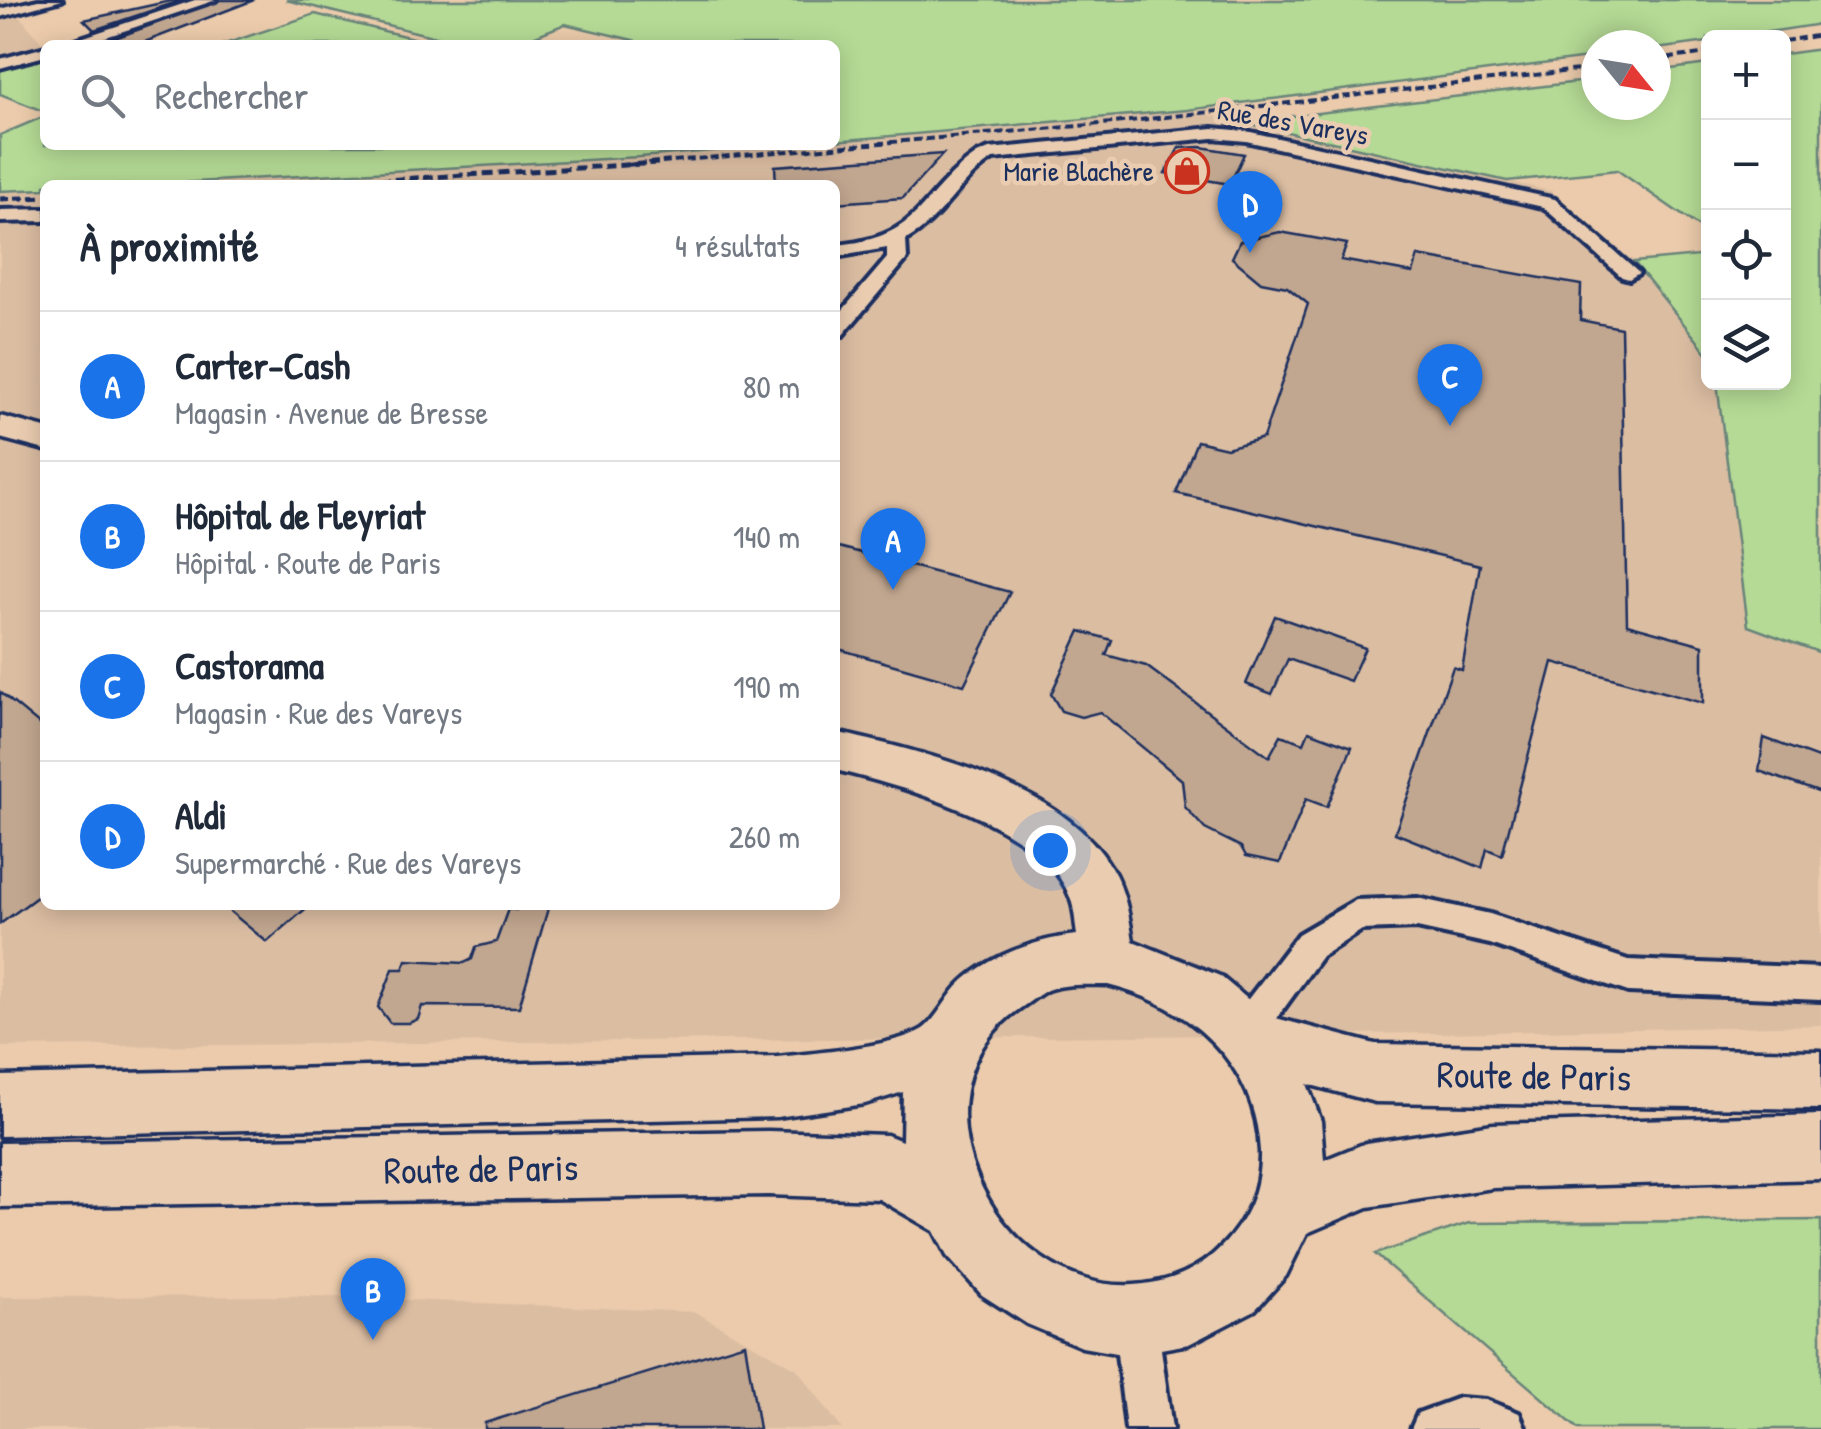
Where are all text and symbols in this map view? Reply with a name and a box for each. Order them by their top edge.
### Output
north arrow [1581,30,1671,120]
map controls [1701,30,1791,390]
button: + [1701,30,1791,120]
search box [40,40,840,150]
icon: search [75,68,130,123]
text: Rechercher [155,69,308,121]
street label: Rue des Vareys [1215,90,1371,154]
button: − [1701,120,1791,210]
shop icon: Marie Blachère [1164,148,1210,194]
place label: Marie Blachère [1003,152,1154,190]
pin: D [1218,170,1282,253]
button: locate [1701,210,1791,300]
text: À proximité [80,217,259,274]
text: 4 résultats [675,224,800,267]
button: layers [1701,300,1791,390]
text: Carter-Cash [175,339,350,391]
pin: C [1418,344,1482,426]
text: A [105,365,120,408]
text: 80 m [743,365,800,408]
text: Magasin · Avenue de Bresse [175,391,488,434]
text: Hôpital de Fleyriat [175,489,425,541]
pin: A [860,508,926,590]
text: B [104,515,121,558]
text: 140 m [733,515,800,558]
text: Hôpital · Route de Paris [175,541,441,584]
text: Castorama [175,639,324,691]
text: C [104,665,121,708]
text: 190 m [733,665,800,708]
text: Magasin · Rue des Vareys [175,691,462,734]
text: Aldi [175,789,227,841]
text: D [105,815,120,858]
text: 260 m [729,815,800,858]
your location [1025,825,1076,876]
text: Supermarché · Rue des Vareys [175,841,521,884]
street label: Route de Paris [1436,1047,1632,1103]
street label: Route de Paris [383,1140,579,1196]
pin: B [340,1258,406,1340]

